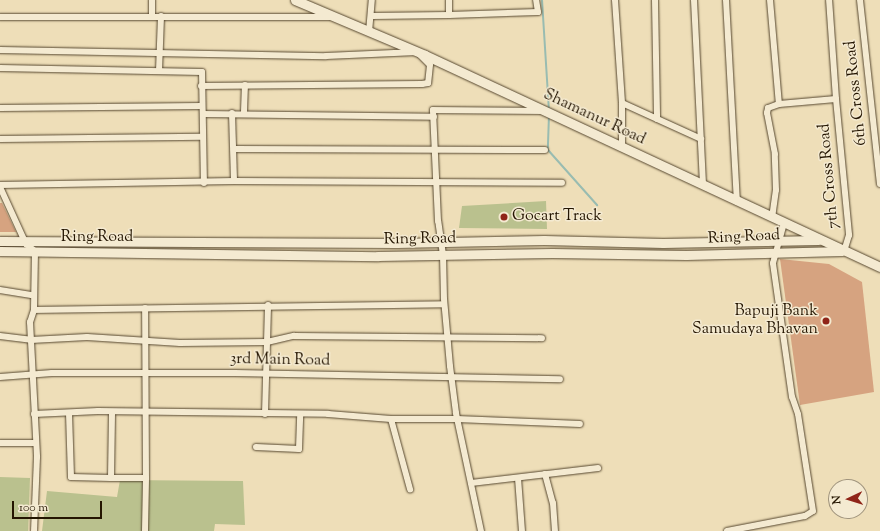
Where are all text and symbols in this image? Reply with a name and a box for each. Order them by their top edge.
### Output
street label: 6th Cross Road [842,40,872,146]
street label: Shamanur Road [540,86,648,150]
street label: 7th Cross Road [816,123,844,229]
place label: Gocart Track [512,207,602,227]
marker: Gocart Track [499,212,509,222]
street label: Ring Road [707,227,781,249]
street label: Ring Road [61,228,133,248]
street label: Ring Road [384,230,456,250]
place label: Bapuji Bank Samudaya Bhavan [692,302,818,340]
marker: Bapuji Bank Samudaya Bhavan [821,316,831,326]
street label: 3rd Main Road [230,351,330,371]
north arrow [828,479,868,519]
scale bar [14,493,104,519]
text: N [829,495,845,505]
text: 100 m [19,499,48,517]

